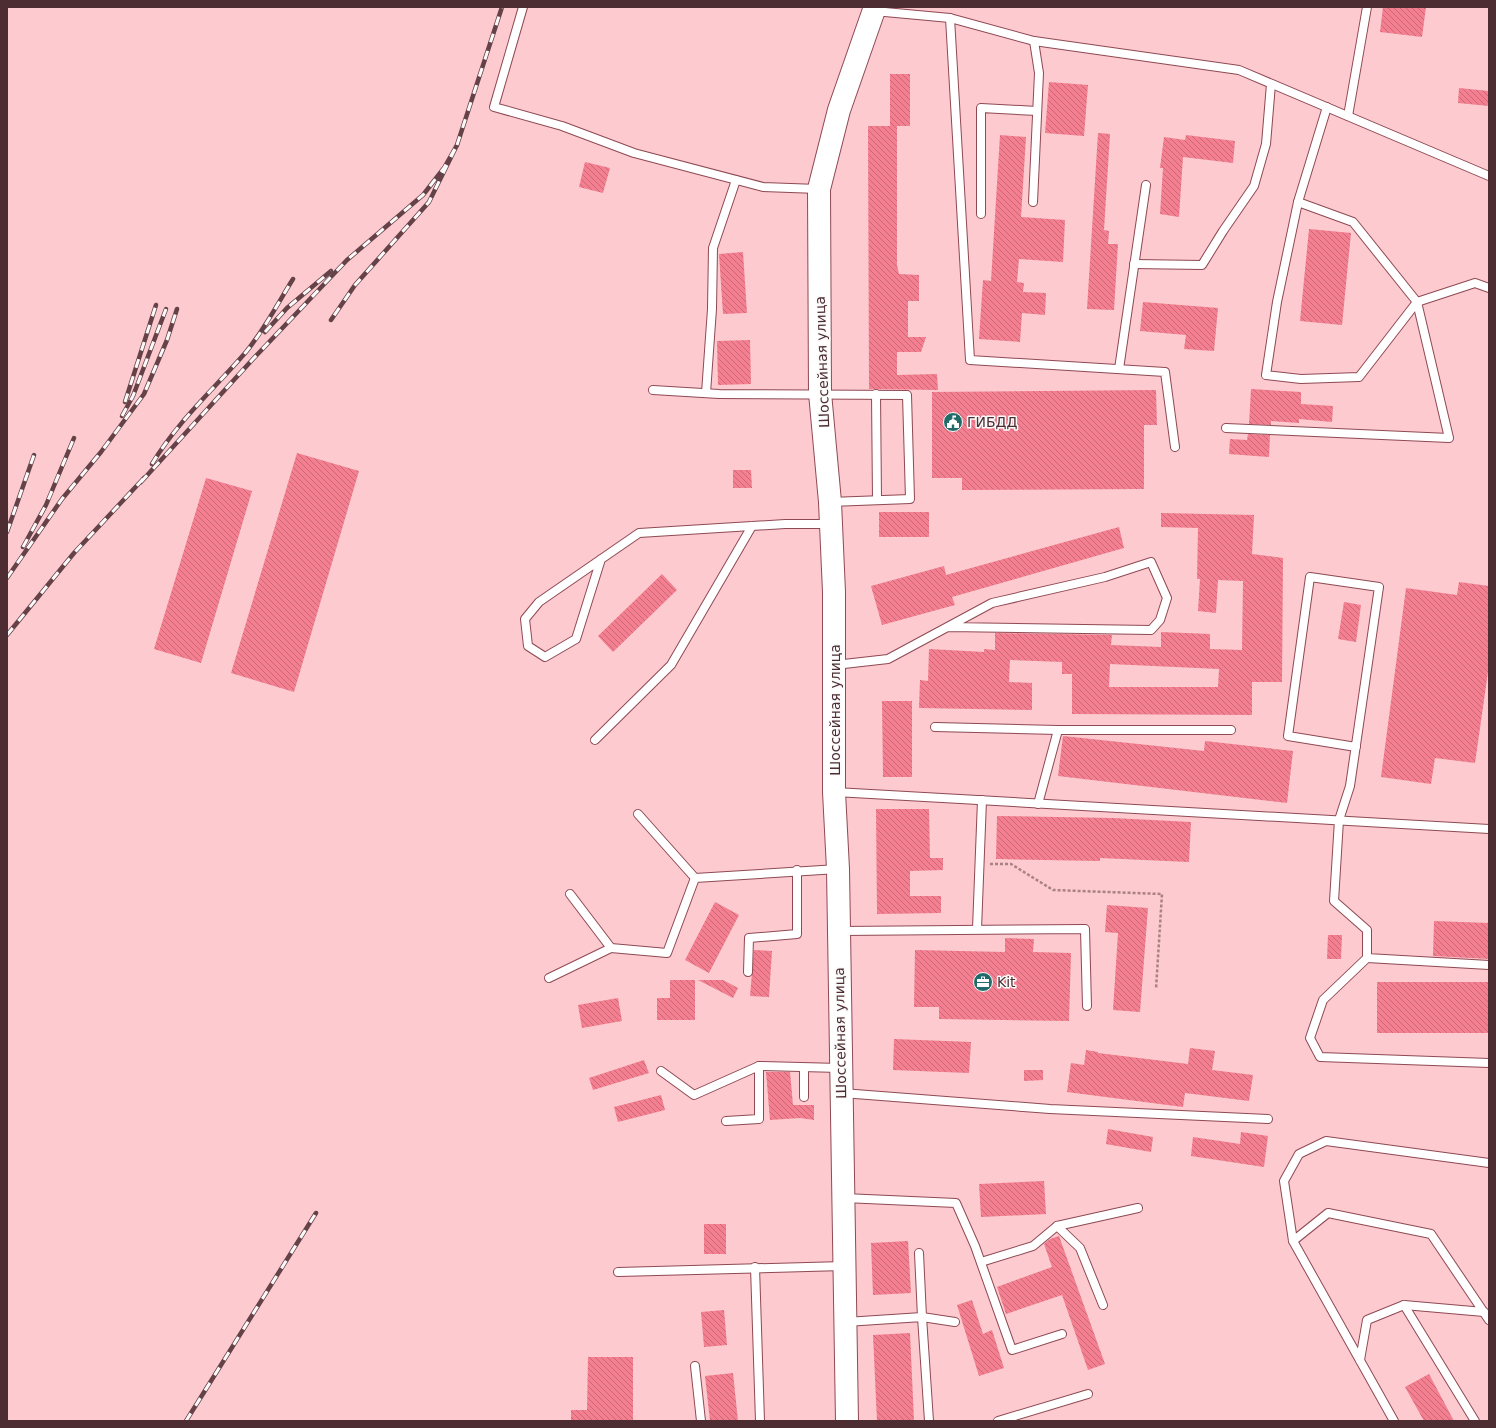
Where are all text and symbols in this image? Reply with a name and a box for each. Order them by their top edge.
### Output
street label: Шоссейная улица [812,296,832,428]
public building icon: ГИБДД [942,411,964,433]
place label: ГИБДД [967,414,1018,430]
street label: Шоссейная улица [827,644,843,776]
street label: Шоссейная улица [831,967,849,1099]
office icon: Kit [972,971,994,993]
place label: Kit [997,974,1016,990]

